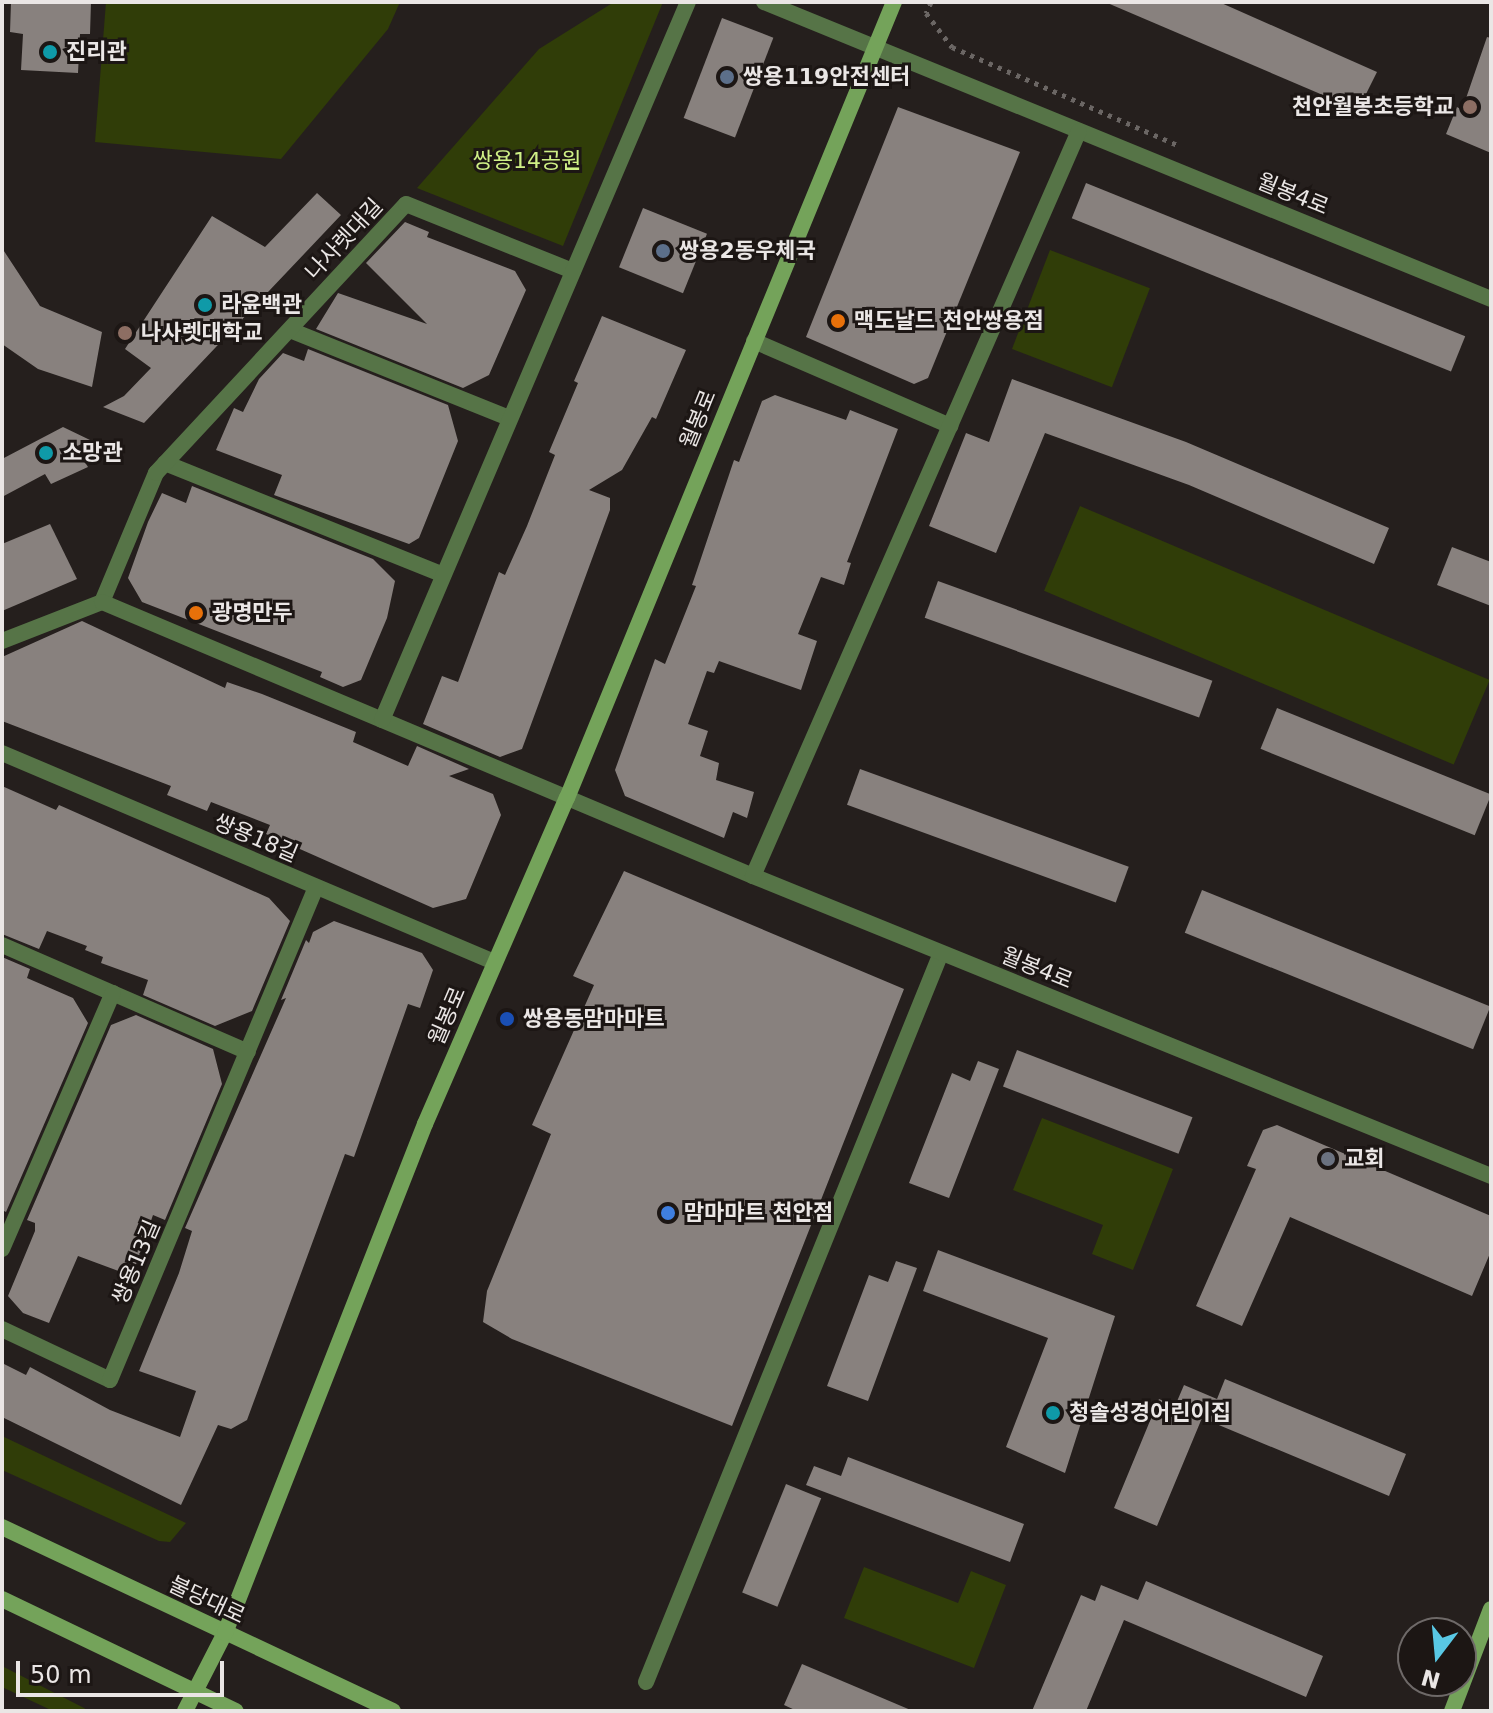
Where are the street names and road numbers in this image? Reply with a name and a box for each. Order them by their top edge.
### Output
street label: 월봉4로 [1253,168,1333,220]
street label: 나사렛대길 [300,193,388,285]
street label: 월봉로 [674,386,722,452]
street label: 쌍용18길 [210,809,302,867]
street label: 월봉4로 [997,942,1077,994]
street label: 월봉로 [423,983,471,1049]
street label: 쌍용13길 [107,1216,165,1308]
street label: 불당대로 [165,1571,249,1629]

